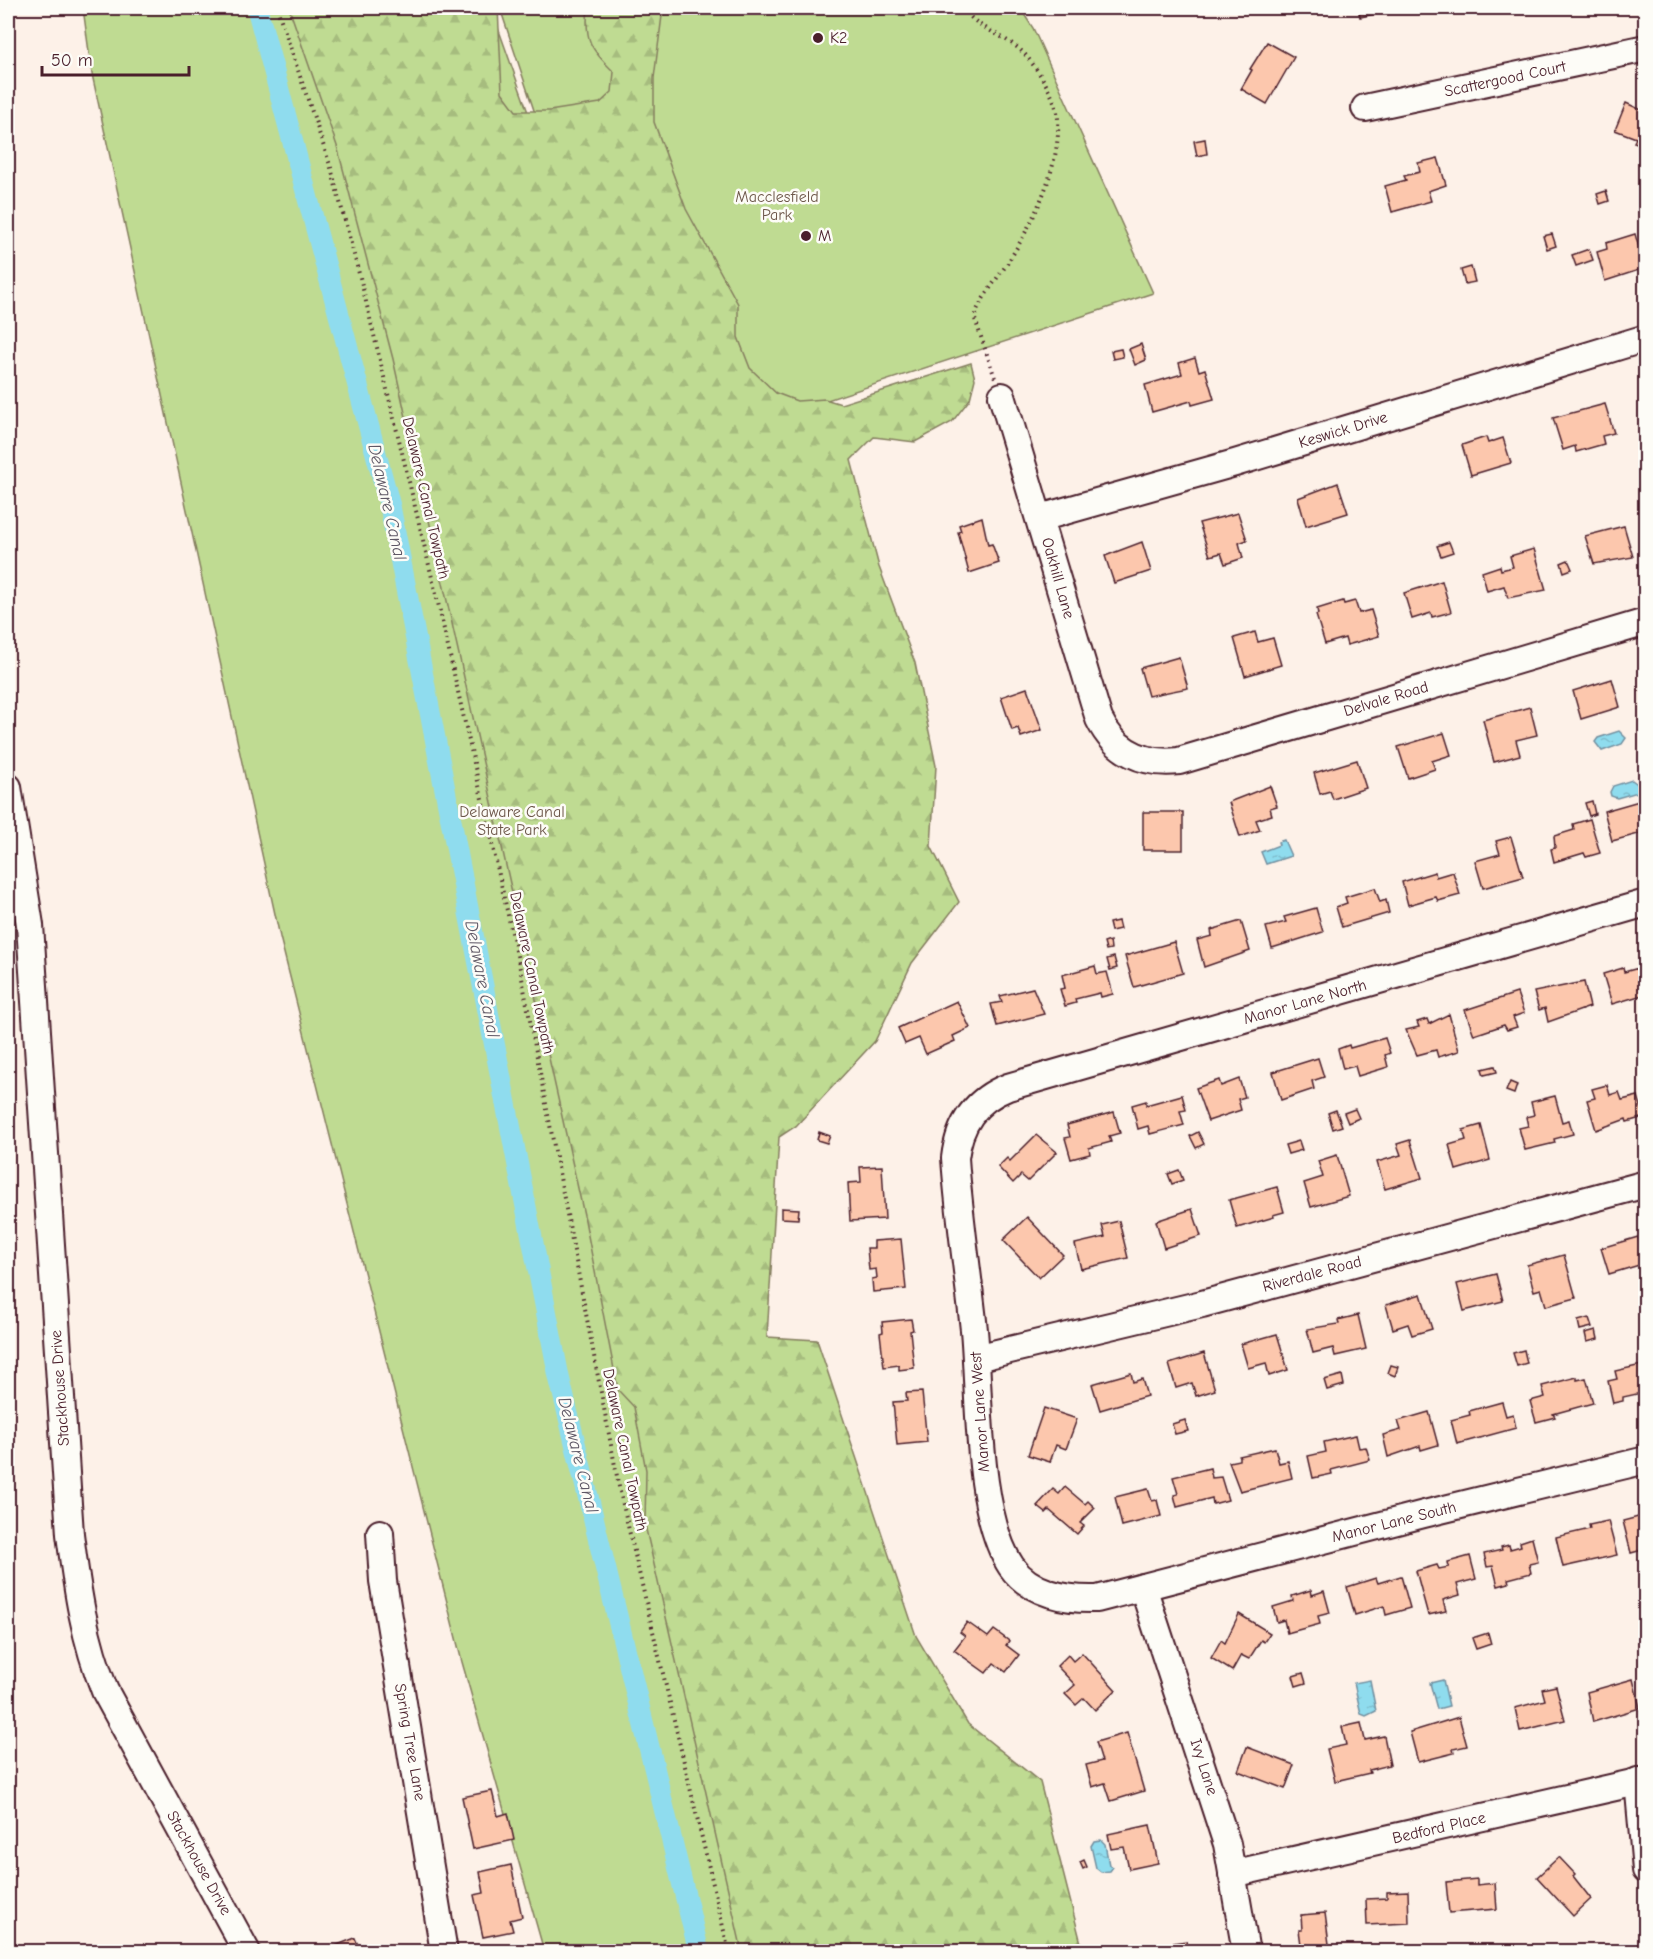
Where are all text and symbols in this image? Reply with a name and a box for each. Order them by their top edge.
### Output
place label: K2 [830,29,847,47]
marker: K2 [811,31,825,45]
scale bar [42,39,189,77]
text: 50 m [51,50,93,71]
street label: Scattergood Court [1442,57,1568,101]
park label: Macclesfield Park [735,188,819,224]
place label: M [818,227,831,245]
marker: M [799,229,813,243]
street label: Keswick Drive [1296,408,1390,452]
street label: Delaware Canal Towpath [399,415,453,581]
water label: Delaware Canal [363,442,411,563]
street label: Oakhill Lane [1038,535,1078,621]
street label: Delvale Road [1341,678,1431,720]
park label: Delaware Canal State Park [459,803,565,839]
street label: Delaware Canal Towpath [506,890,558,1056]
water label: Delaware Canal [460,919,504,1040]
street label: Manor Lane North [1241,976,1369,1028]
street label: Riverdale Road [1261,1252,1363,1296]
street label: Stackhouse Drive [47,1329,73,1447]
street label: Manor Lane West [967,1351,993,1473]
street label: Delaware Canal Towpath [599,1367,651,1533]
water label: Delaware Canal [553,1395,603,1516]
street label: Manor Lane South [1330,1498,1458,1546]
street label: Spring Tree Lane [391,1682,429,1802]
street label: Ivy Lane [1186,1736,1222,1798]
street label: Stackhouse Drive [163,1808,235,1918]
street label: Bedford Place [1391,1809,1487,1847]

